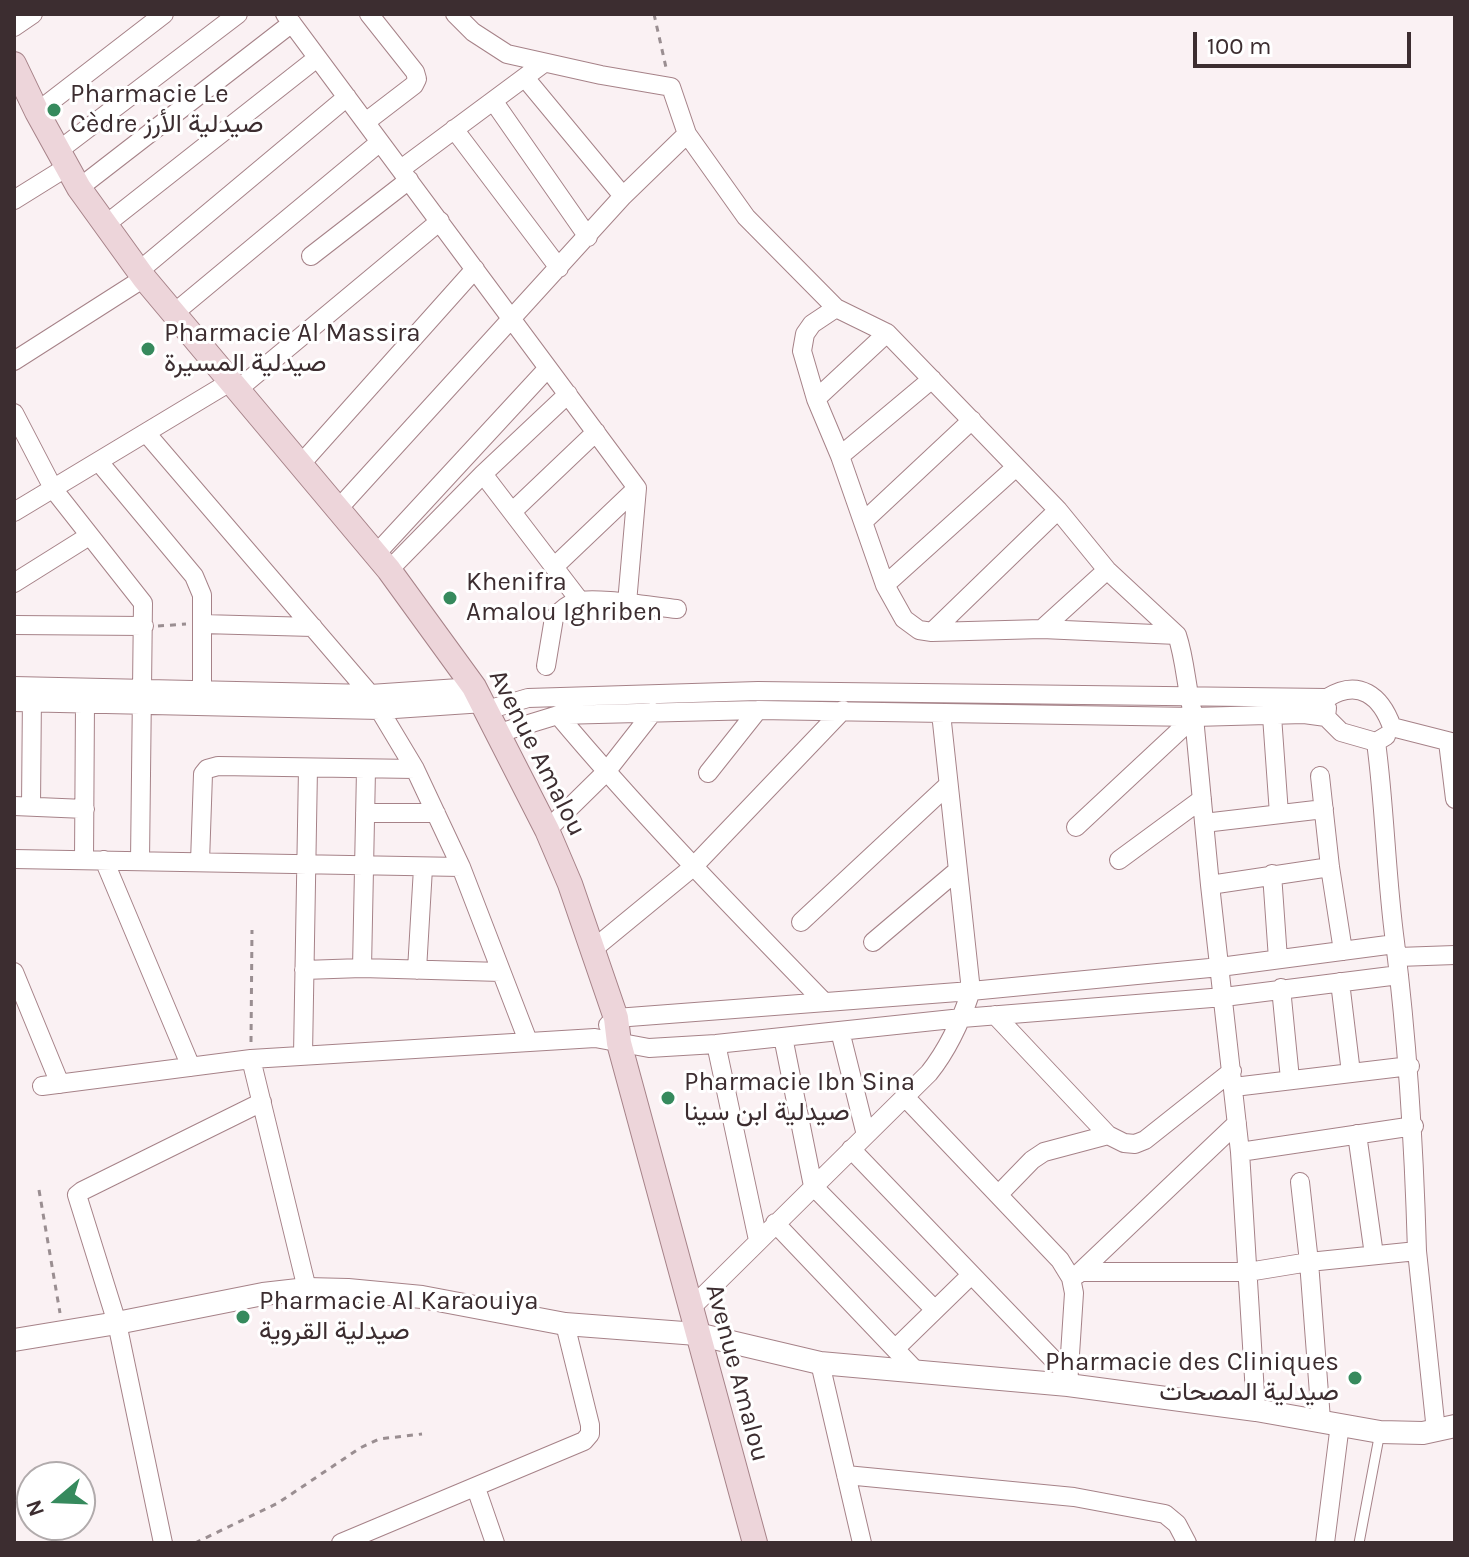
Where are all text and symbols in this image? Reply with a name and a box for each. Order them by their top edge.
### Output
scale bar [1197,16,1415,66]
text: 100 m [1207,32,1272,60]
place label: Pharmacie Le Cèdre صيدلية الأرز [70,79,263,140]
marker: Pharmacie Le Cèdre صيدلية الأرز [45,101,63,119]
place label: Pharmacie Al Massira صيدلية المسيرة [164,318,421,380]
marker: Pharmacie Al Massira صيدلية المسيرة [139,340,157,358]
place label: Khenifra Amalou Ighriben [466,567,662,628]
marker: Khenifra Amalou Ighriben [441,589,459,607]
street label: Avenue Amalou [482,665,592,841]
place label: Pharmacie Ibn Sina صيدلية ابن سينا [684,1067,915,1128]
marker: Pharmacie Ibn Sina صيدلية ابن سينا [659,1089,677,1107]
street label: Avenue Amalou [698,1281,776,1465]
place label: Pharmacie Al Karaouiya صيدلية القروية [259,1286,538,1348]
marker: Pharmacie Al Karaouiya صيدلية القروية [234,1308,252,1326]
place label: Pharmacie des Cliniques صيدلية المصحات [1045,1347,1339,1408]
marker: Pharmacie des Cliniques صيدلية المصحات [1346,1369,1364,1387]
north arrow [16,1461,96,1541]
text: N [20,1496,50,1520]

